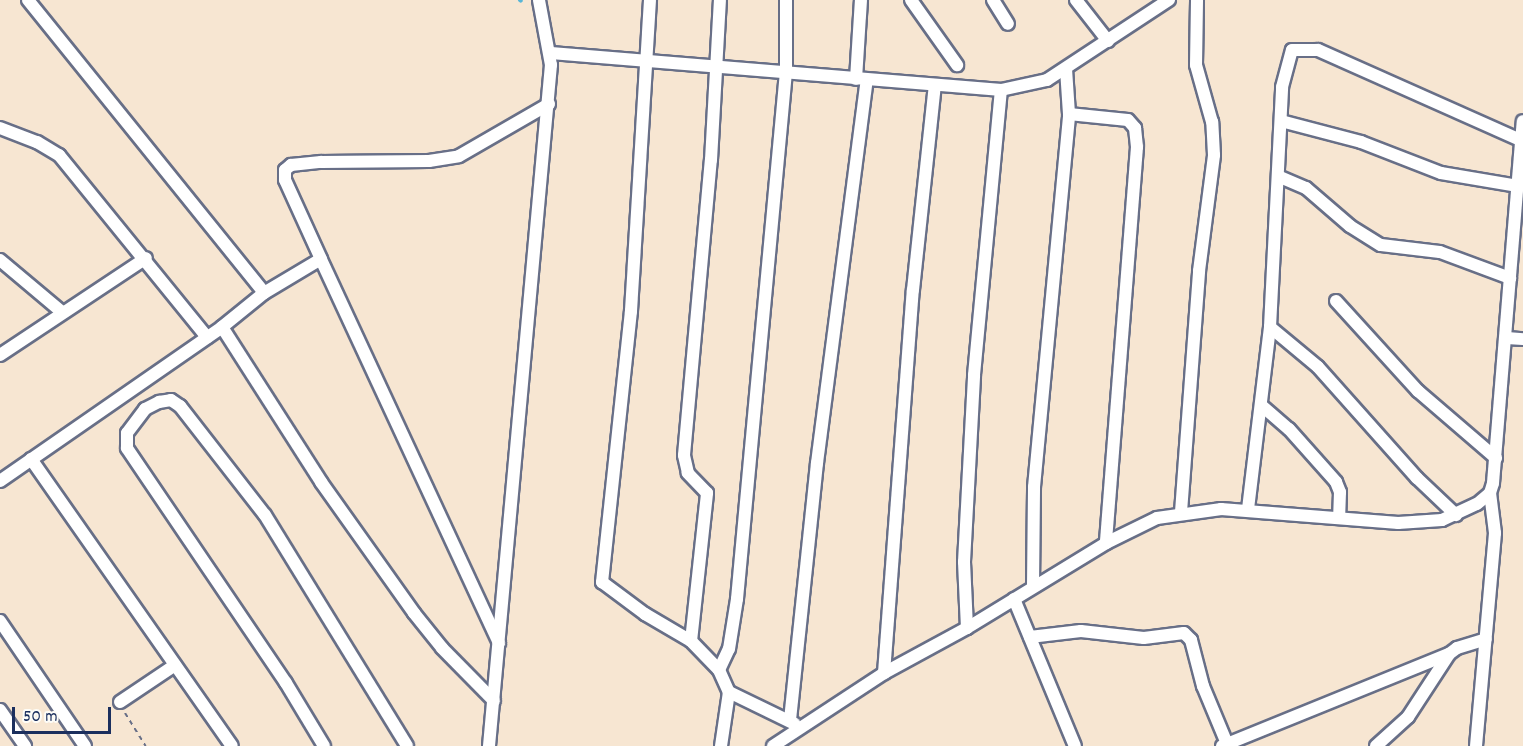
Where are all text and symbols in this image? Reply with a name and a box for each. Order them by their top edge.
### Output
scale bar [15,695,114,733]
text: 50 m [23,705,58,730]

